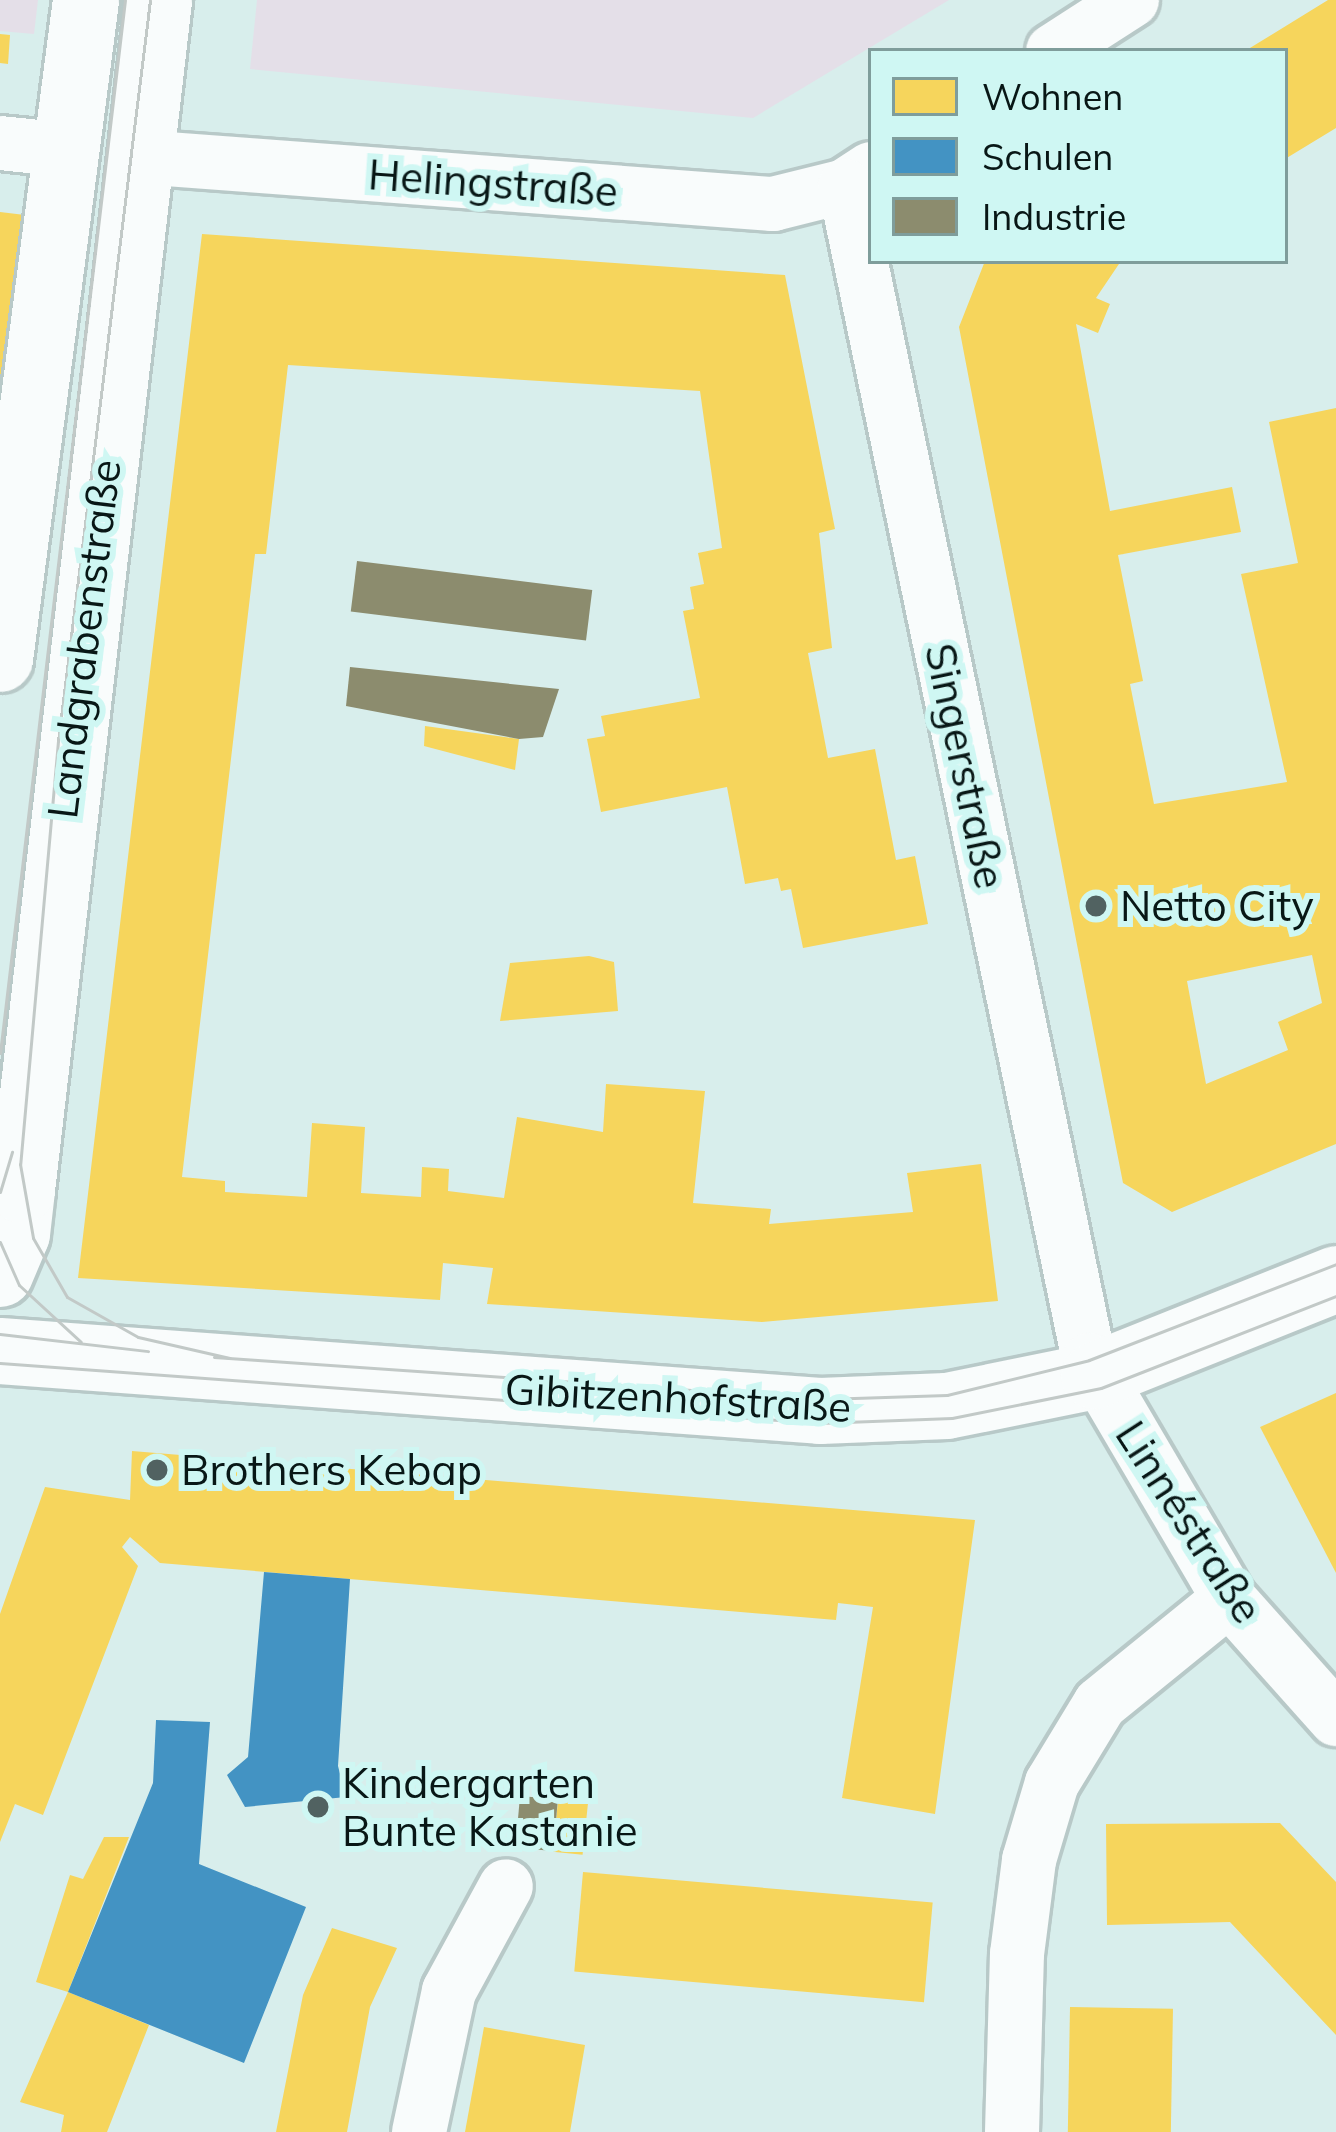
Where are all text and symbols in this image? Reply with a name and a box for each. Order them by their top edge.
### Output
legend [868,48,1288,264]
text: Wohnen [982,74,1123,119]
text: Schulen [982,134,1113,179]
street label: Helingstraße [367,149,619,217]
text: Industrie [982,194,1126,239]
street label: Landgrabenstraße [37,457,131,821]
street label: Singerstraße [914,639,1016,893]
place label: Netto City [1120,881,1314,931]
marker: Netto City [1083,893,1109,919]
street label: Gibitzenhofstraße [503,1364,853,1432]
street label: Linnéstraße [1105,1412,1273,1632]
place label: Brothers Kebap [181,1445,482,1495]
marker: Brothers Kebap [144,1457,170,1483]
place label: Kindergarten Bunte Kastanie [342,1758,638,1856]
marker: Kindergarten Bunte Kastanie [305,1794,331,1820]

